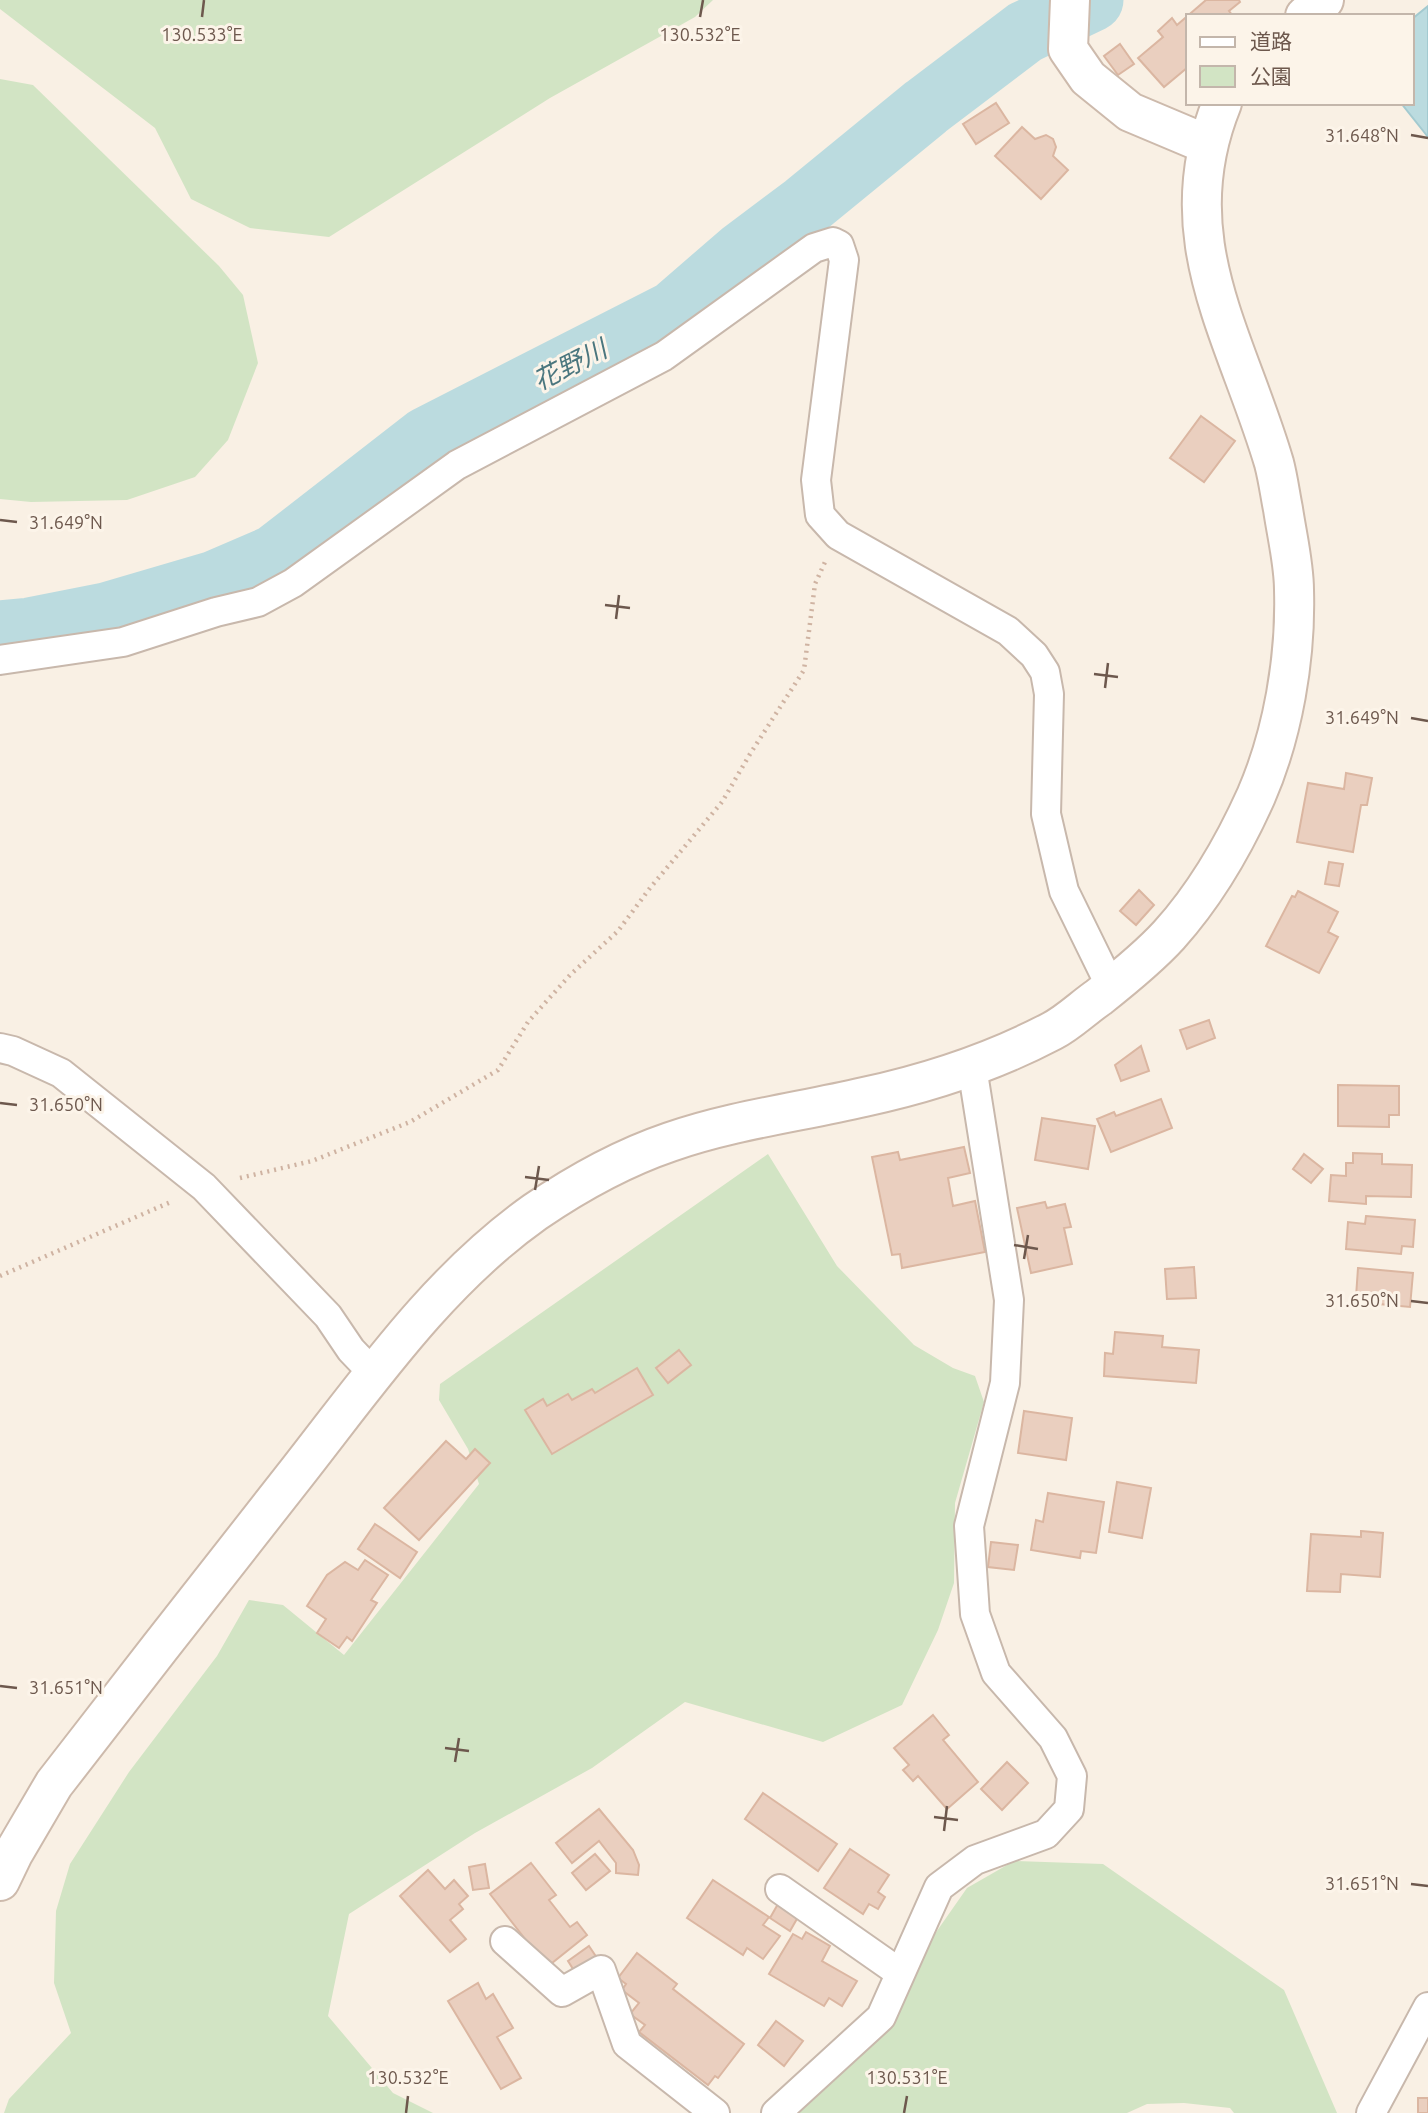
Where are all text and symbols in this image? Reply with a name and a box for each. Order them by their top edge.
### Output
legend [1186,14,1414,105]
text: 130.533°E [161,24,243,44]
text: 130.532°E [659,24,741,44]
text: 道路 [1250,29,1292,53]
text: 公園 [1250,64,1292,88]
text: 31.648°N [1325,125,1399,145]
water label: 花野川 [528,333,614,395]
text: 31.649°N [29,512,103,532]
text: 31.649°N [1325,707,1399,727]
text: 31.650°N [29,1094,103,1114]
text: 31.650°N [1325,1290,1399,1310]
text: 31.651°N [29,1677,103,1697]
text: 31.651°N [1325,1873,1399,1893]
text: 130.532°E [367,2067,449,2087]
text: 130.531°E [866,2067,948,2087]

